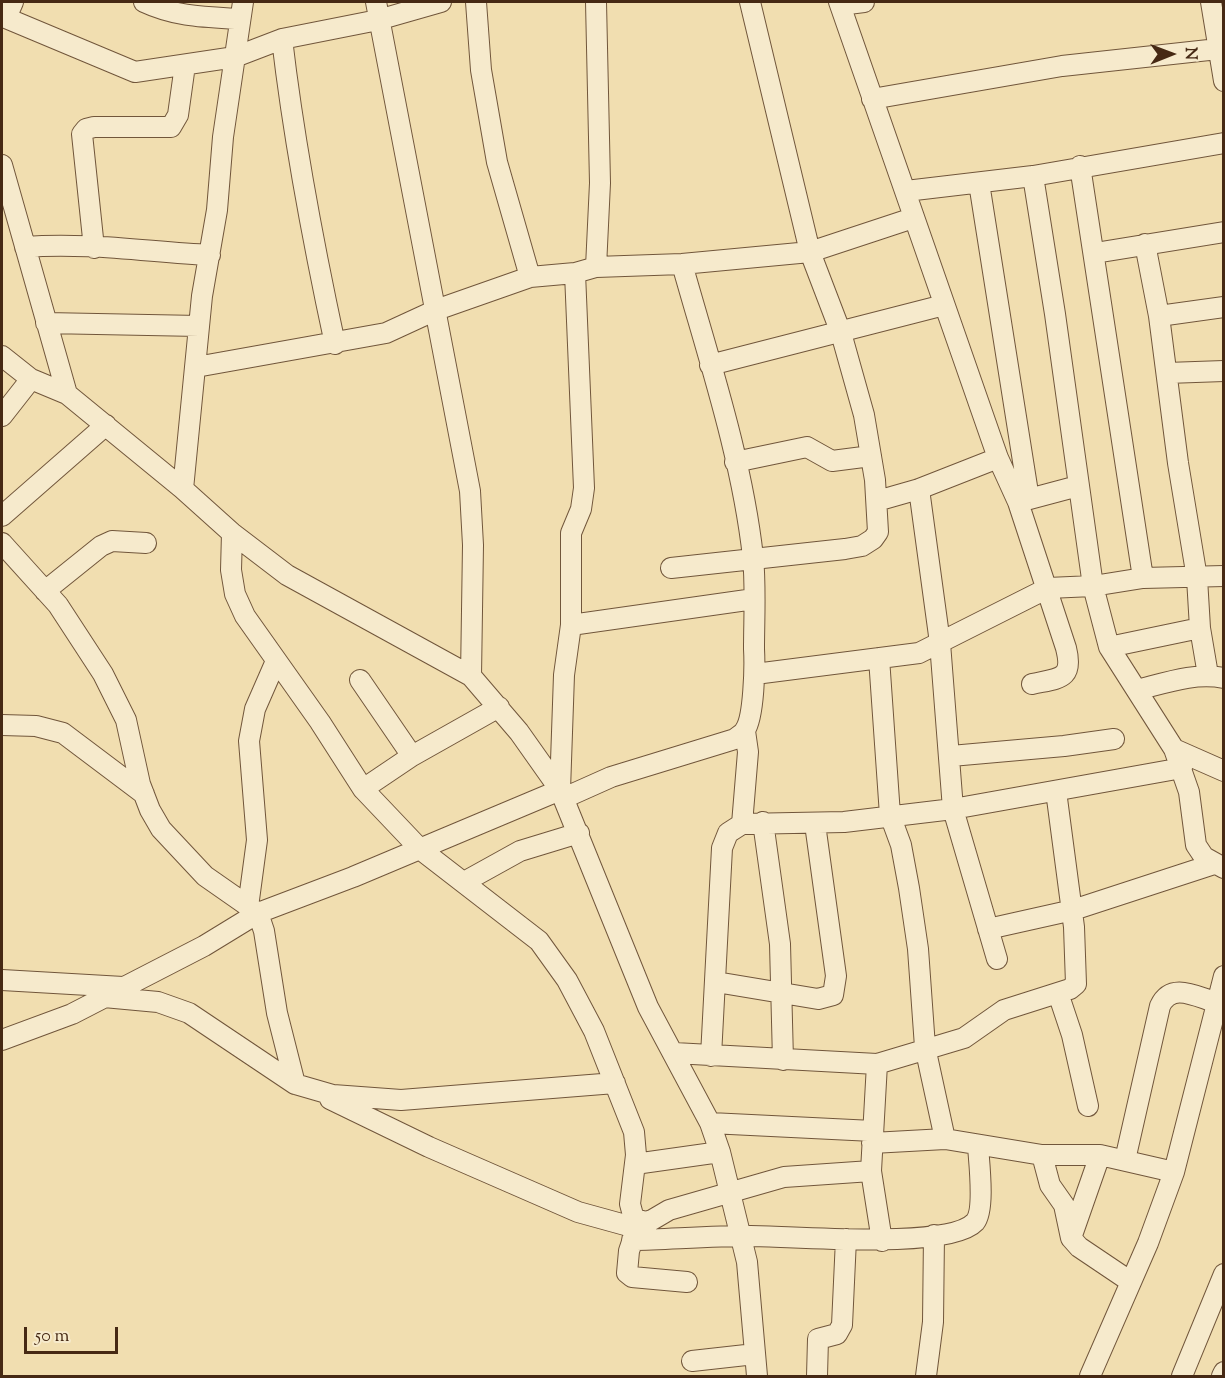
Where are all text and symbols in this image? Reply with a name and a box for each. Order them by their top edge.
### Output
north arrow [1141,24,1201,84]
text: N [1178,47,1201,60]
scale bar [27,1315,122,1353]
text: 50 m [35,1324,69,1350]

